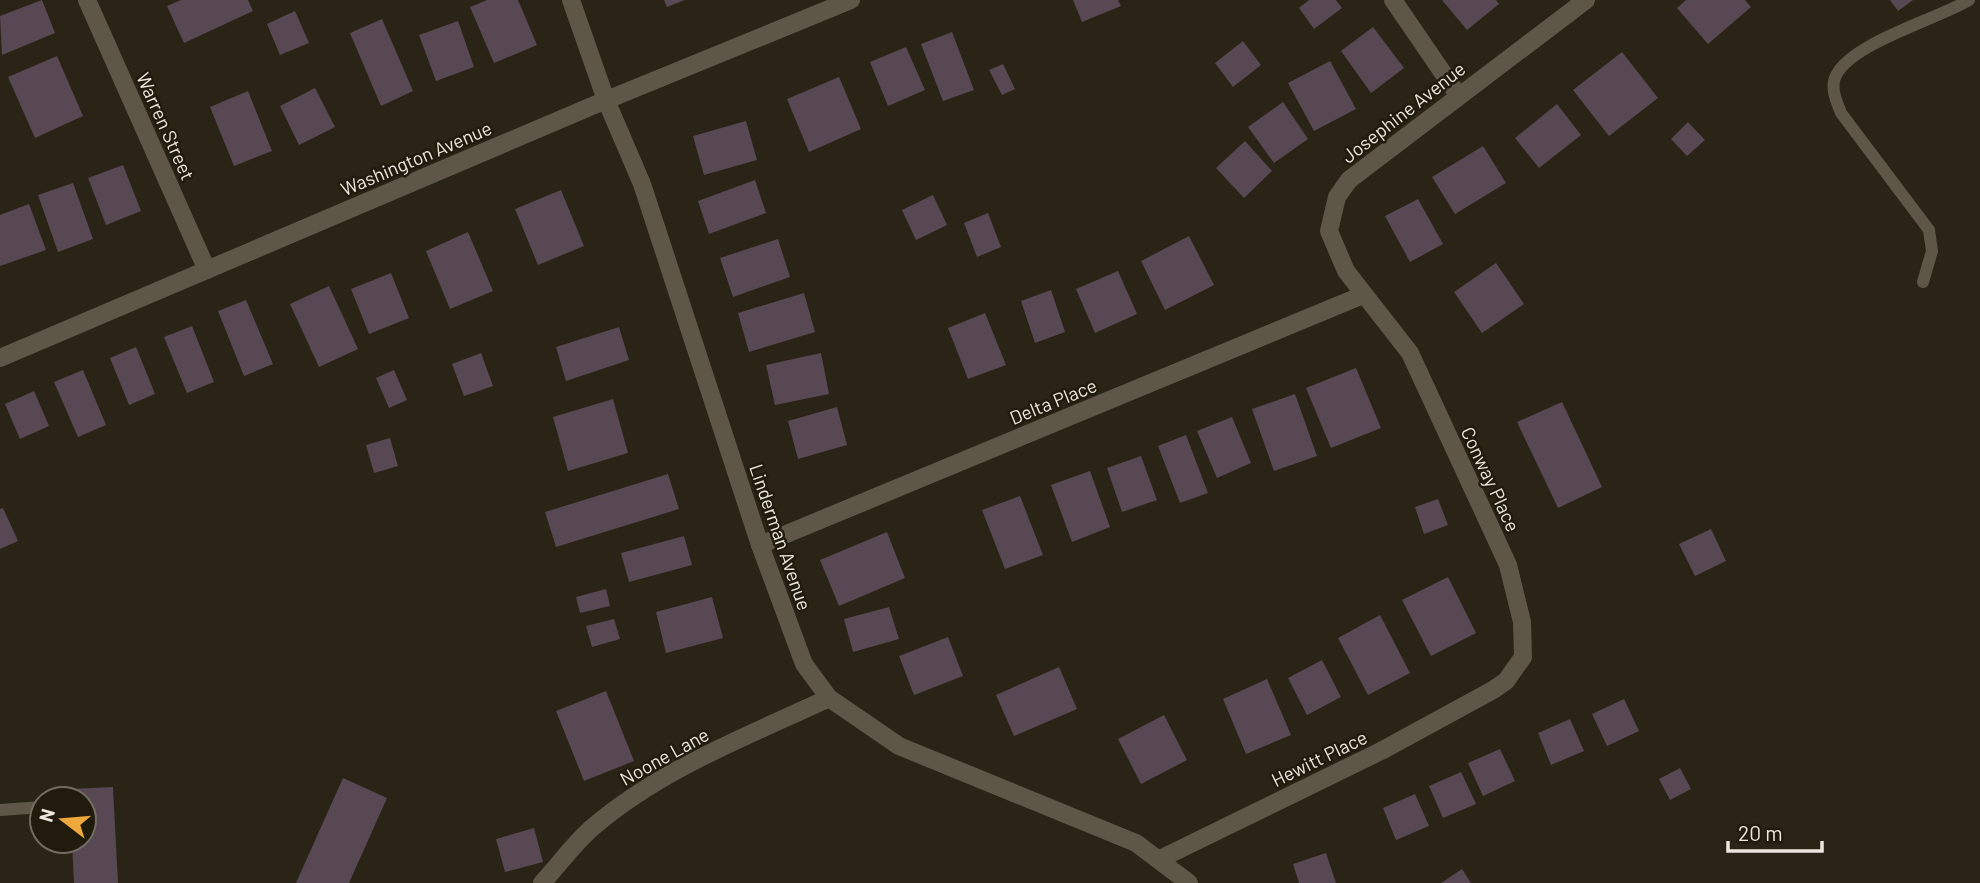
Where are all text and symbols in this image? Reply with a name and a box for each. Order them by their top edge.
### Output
street label: Josephine Avenue [1337,57,1469,167]
street label: Warren Street [132,69,200,183]
street label: Washington Avenue [337,116,495,200]
street label: Delta Place [1006,373,1100,429]
street label: Conway Place [1457,423,1525,535]
street label: Linderman Avenue [745,461,817,613]
street label: Noone Lane [615,722,713,790]
street label: Hewitt Place [1267,725,1371,791]
north arrow [28,785,98,855]
text: N [33,806,59,824]
scale bar [1728,810,1822,854]
text: 20 m [1738,820,1783,845]

